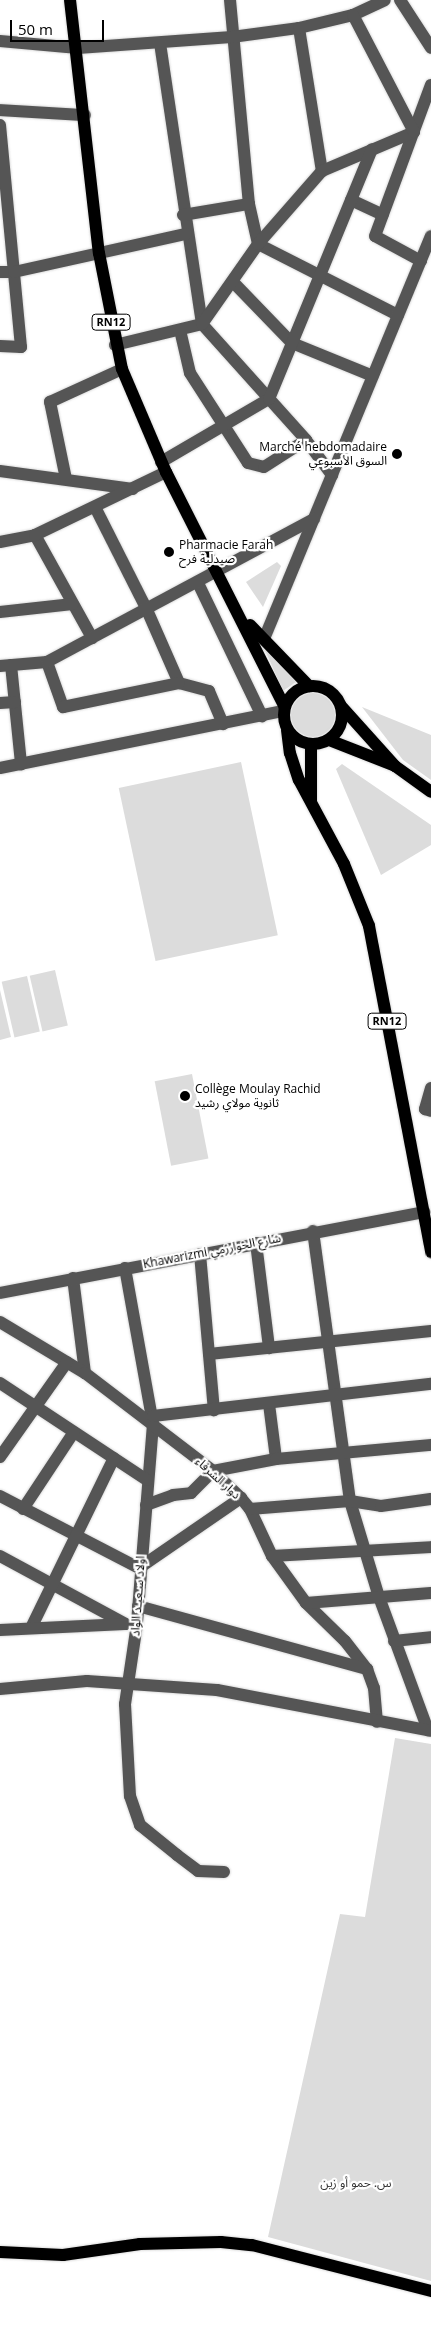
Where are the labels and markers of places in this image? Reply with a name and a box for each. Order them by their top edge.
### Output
place label: Marché hebdomadaire السوق الأسبوعي [259,440,387,468]
marker: Marché hebdomadaire السوق الأسبوعي [391,448,403,460]
place label: Pharmacie Farah صيدلية فرح [179,538,273,566]
marker: Pharmacie Farah صيدلية فرح [163,546,175,558]
place label: Collège Moulay Rachid ثانوية مولاي رشيد [195,1082,321,1110]
marker: Collège Moulay Rachid ثانوية مولاي رشيد [179,1090,191,1102]

